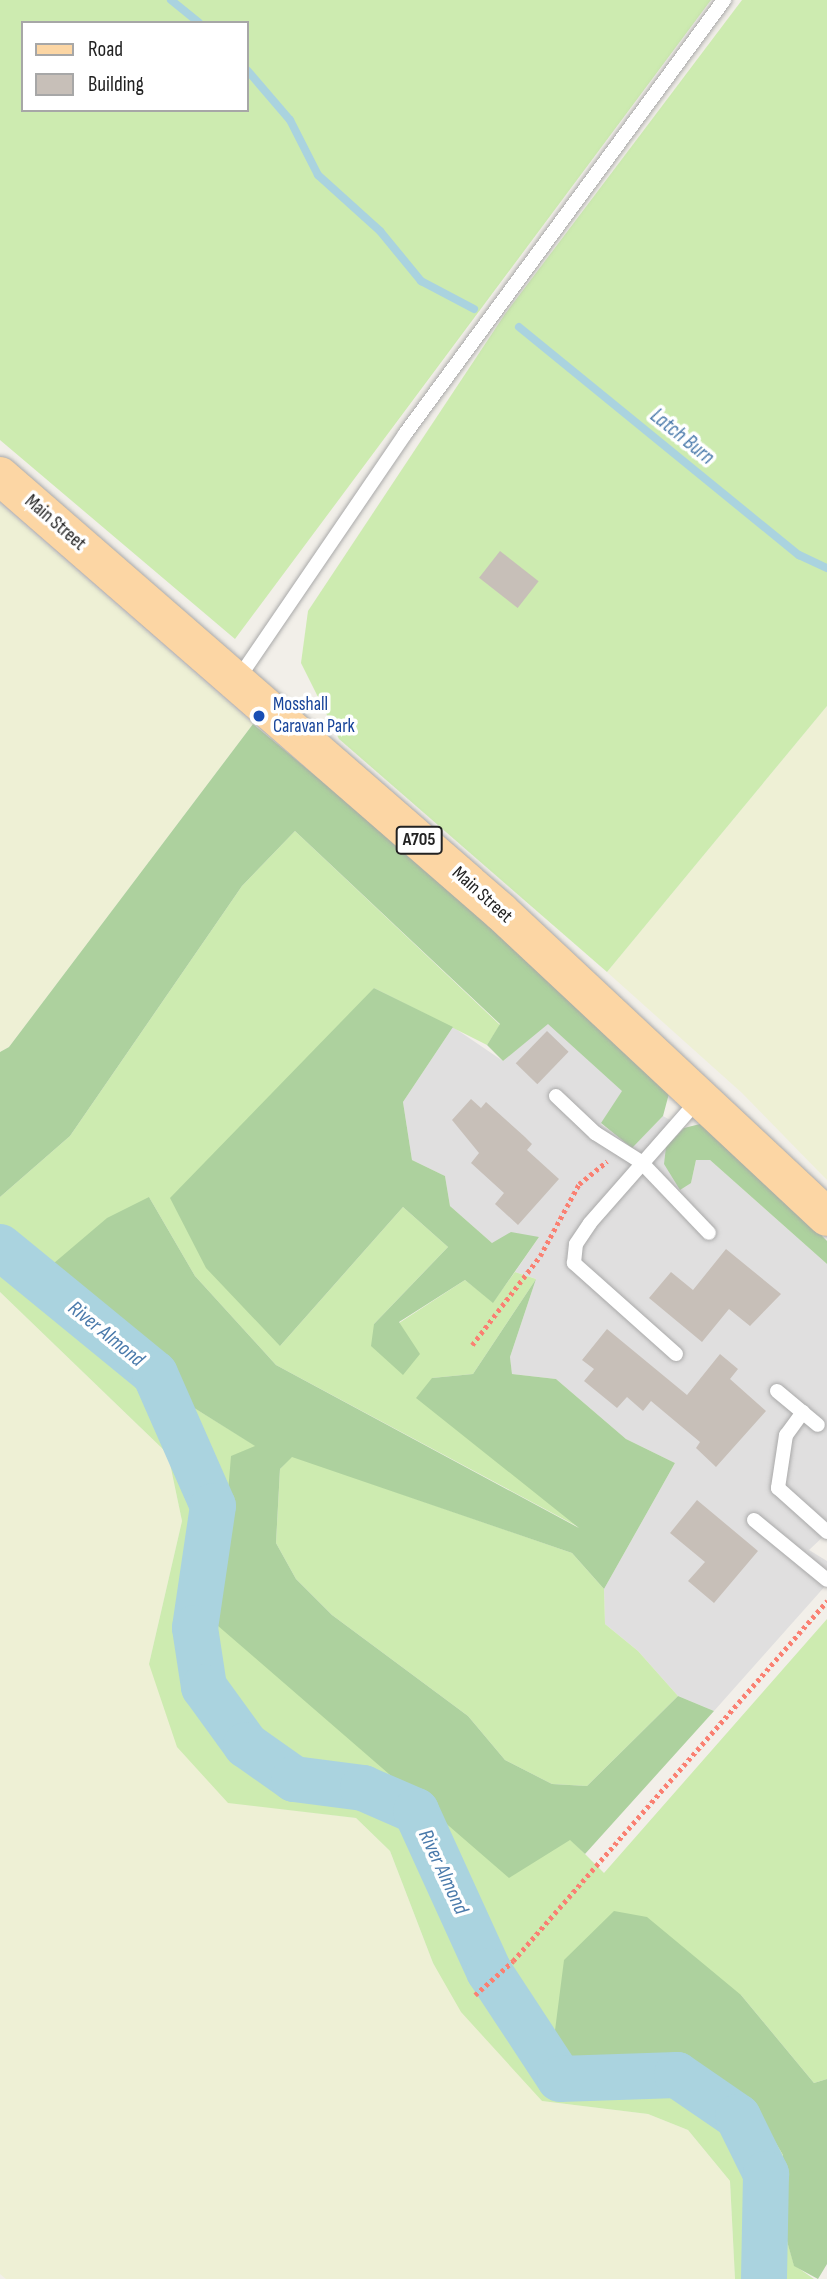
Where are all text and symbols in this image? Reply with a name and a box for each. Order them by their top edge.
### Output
legend [21,21,248,112]
text: Road [88,37,123,62]
text: Building [88,72,144,97]
water label: Latch Burn [645,404,719,470]
street label: Main Street [20,490,90,556]
place label: Mosshall Caravan Park [273,694,355,738]
marker: Mosshall Caravan Park [251,708,267,724]
road number: A705 [394,826,444,854]
street label: Main Street [447,862,517,928]
water label: River Almond [63,1296,149,1372]
water label: River Almond [412,1826,474,1918]

